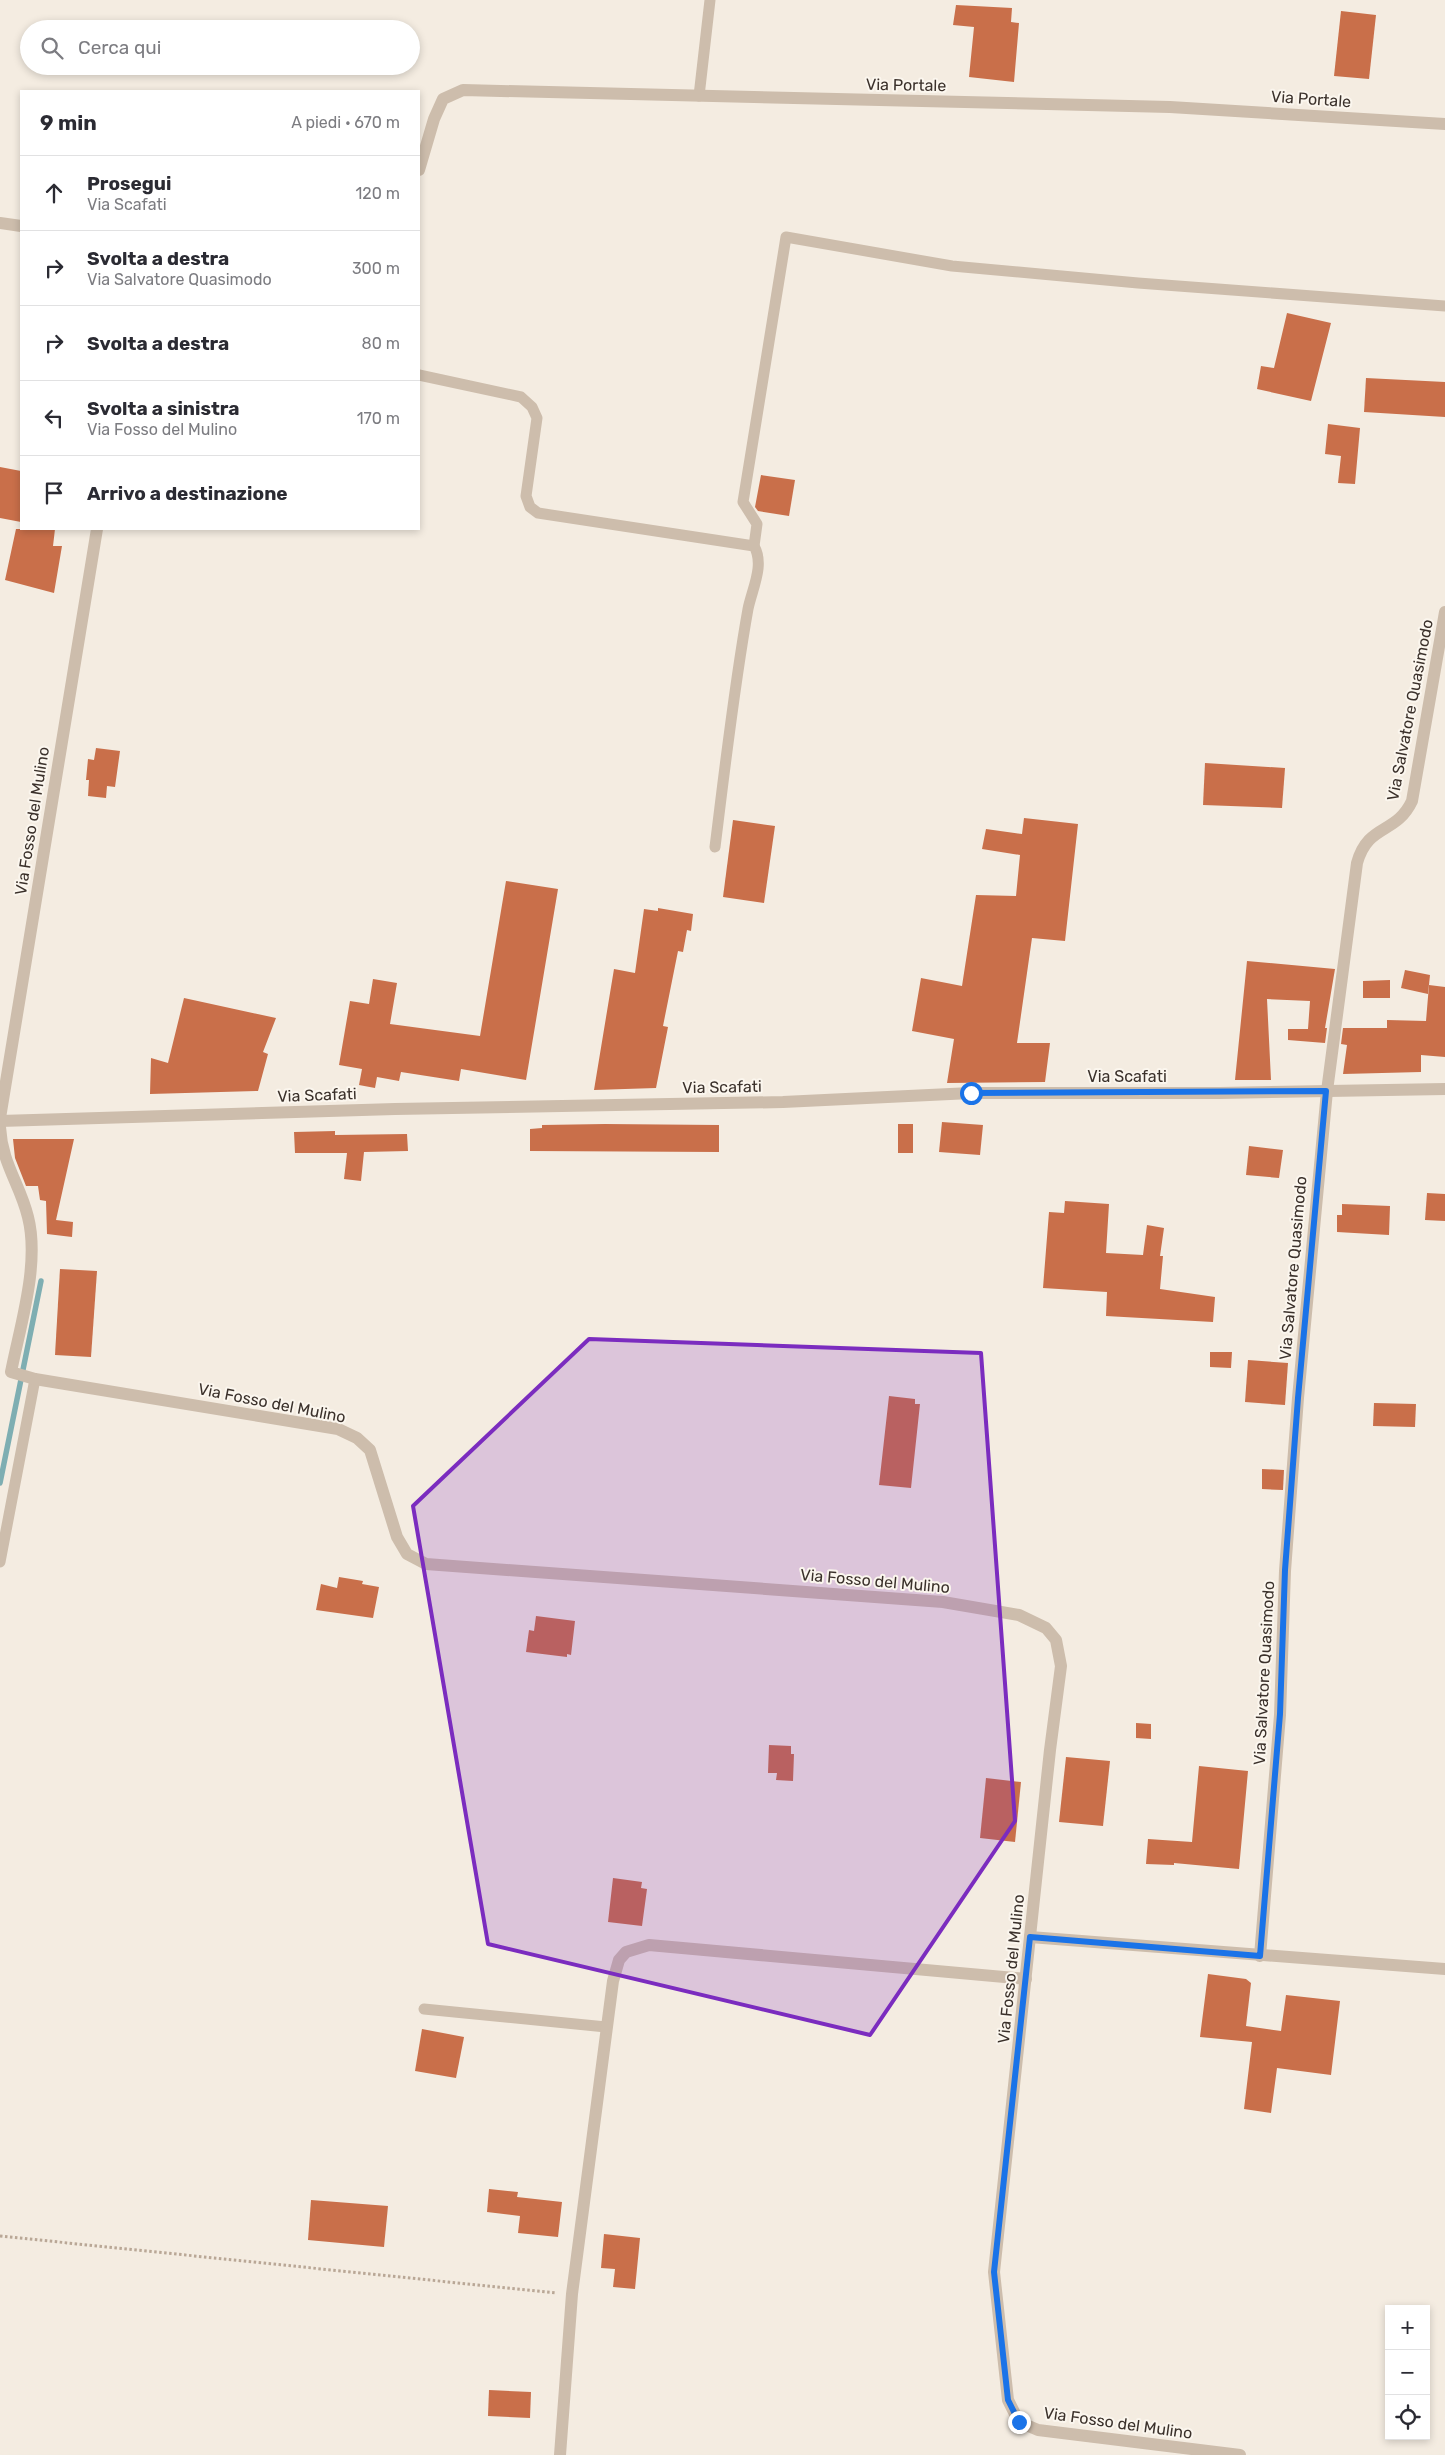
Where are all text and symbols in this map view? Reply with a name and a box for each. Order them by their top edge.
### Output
search box [20,20,420,75]
icon: search [38,34,66,62]
text: Cerca qui [78,36,161,59]
street label: Via Portale [866,75,946,95]
street label: Via Portale [1270,87,1352,111]
text: 9 min [40,110,97,135]
text: A piedi · 670 m [291,113,400,132]
text: Prosegui [87,172,171,195]
icon: ahead [40,179,68,207]
text: 120 m [355,184,400,203]
text: Via Scafati [87,195,167,214]
text: Svolta a destra [87,247,229,270]
icon: right [40,254,68,282]
text: 300 m [352,259,400,278]
text: Via Salvatore Quasimodo [87,270,272,289]
icon: right [40,329,68,357]
text: Svolta a destra [87,332,229,355]
text: 80 m [362,334,400,353]
text: Svolta a sinistra [87,397,240,420]
icon: left [40,404,68,432]
text: 170 m [357,409,400,428]
text: Via Fosso del Mulino [87,420,237,439]
icon: arrive [40,479,68,507]
text: Arrivo a destinazione [87,482,288,505]
street label: Via Salvatore Quasimodo [1383,618,1437,802]
street label: Via Fosso del Mulino [11,745,53,897]
street label: Via Scafati [1087,1067,1167,1086]
street label: Via Scafati [682,1077,762,1097]
route start [960,1082,983,1105]
street label: Via Scafati [277,1084,357,1106]
street label: Via Salvatore Quasimodo [1275,1175,1311,1361]
street label: Via Fosso del Mulino [197,1379,347,1427]
street label: Via Fosso del Mulino [799,1565,951,1597]
street label: Via Salvatore Quasimodo [1250,1580,1278,1766]
street label: Via Fosso del Mulino [994,1893,1028,2045]
map controls [1385,2305,1430,2440]
button: + [1385,2305,1430,2350]
button: − [1385,2350,1430,2395]
button: locate [1385,2395,1430,2440]
street label: Via Fosso del Mulino [1042,2403,1194,2443]
route end [1008,2411,1031,2434]

